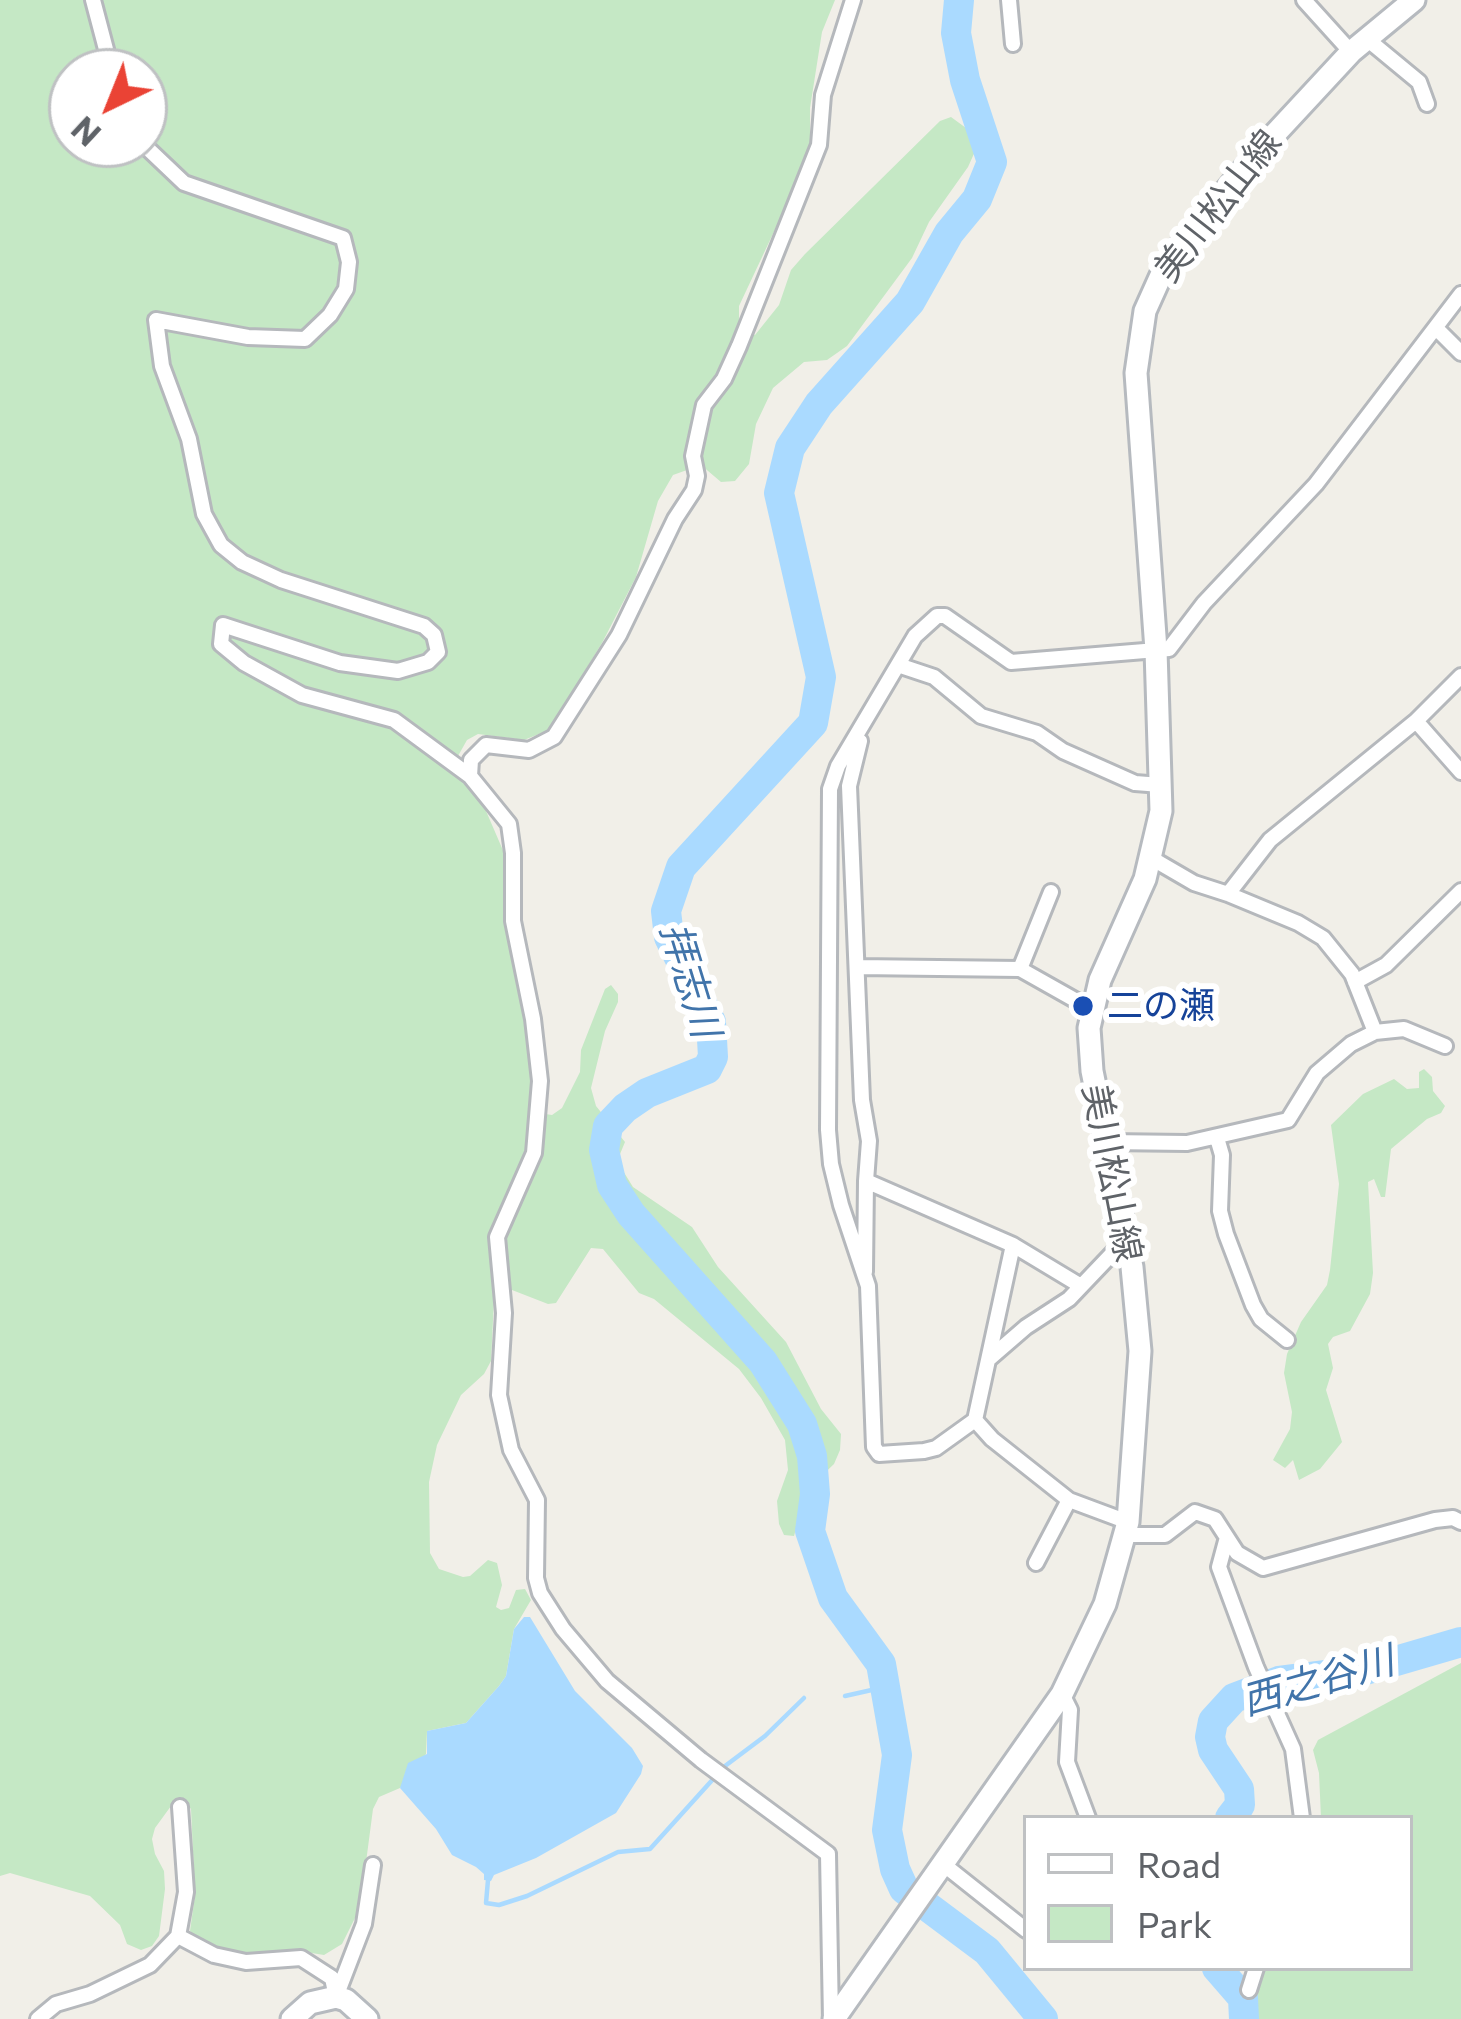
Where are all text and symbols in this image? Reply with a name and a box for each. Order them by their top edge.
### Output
north arrow [48,48,168,168]
text: N [62,109,108,156]
street label: 美川松山線 [1146,122,1290,290]
water label: 拝志川 [651,917,729,1043]
place label: 二の瀬 [1107,984,1215,1028]
marker: 二の瀬 [1070,993,1096,1019]
street label: 美川松山線 [1074,1081,1150,1265]
water label: 西之谷川 [1237,1637,1399,1725]
legend [1023,1815,1413,1971]
text: Road [1137,1841,1221,1885]
text: Park [1137,1901,1212,1945]

